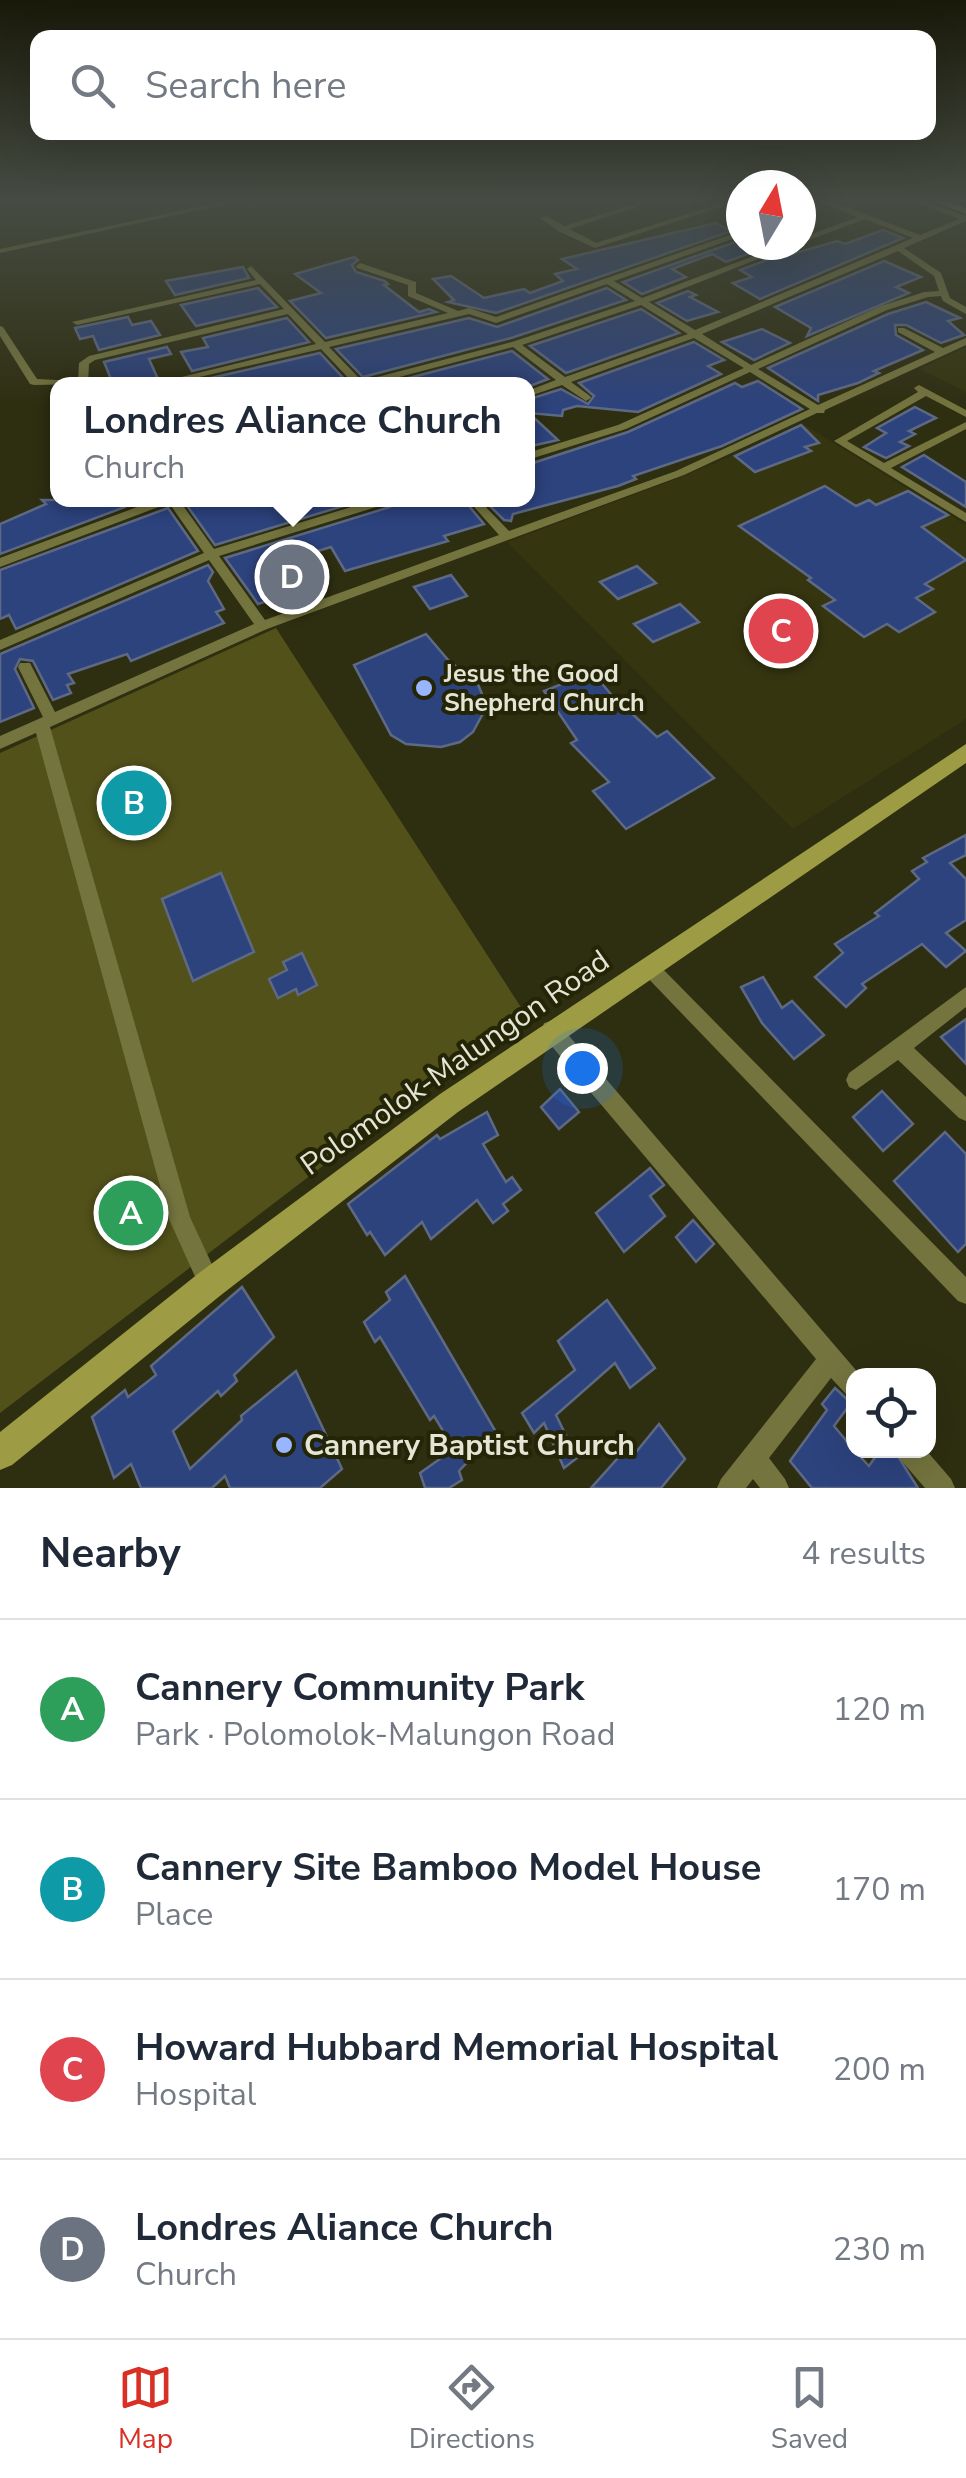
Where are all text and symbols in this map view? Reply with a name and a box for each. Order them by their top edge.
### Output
search box [30,30,936,140]
icon: search [65,58,120,113]
text: Search here [145,60,346,111]
north arrow [726,170,816,260]
popup [50,377,535,507]
text: Londres Aliance Church [83,395,502,446]
text: Church [83,446,185,489]
pin: D [260,540,324,614]
pin: C [748,594,814,668]
place label: Jesus the Good Shepherd Church [443,657,645,720]
marker: Jesus the Good Shepherd Church [413,677,435,699]
pin: B [102,766,166,840]
street label: Polomolok-Malungon Road [292,941,618,1185]
your location [557,1043,608,1094]
pin: A [98,1176,164,1250]
map controls [846,1368,936,1458]
button: locate [846,1368,936,1458]
place label: Cannery Baptist Church [304,1425,635,1466]
marker: Cannery Baptist Church [273,1434,295,1456]
text: Nearby [40,1525,181,1582]
text: 4 results [801,1532,926,1575]
text: Cannery Community Park [135,1662,584,1713]
text: A [61,1688,84,1731]
text: 120 m [833,1688,926,1731]
text: Park · Polomolok-Malungon Road [135,1713,615,1756]
text: Cannery Site Bamboo Model House [135,1842,761,1893]
text: B [61,1868,84,1911]
text: 170 m [833,1868,926,1911]
text: Place [135,1893,213,1936]
text: Howard Hubbard Memorial Hospital [135,2022,778,2073]
text: C [62,2048,83,2091]
text: 200 m [833,2048,926,2091]
text: Hospital [135,2073,256,2116]
text: Londres Aliance Church [135,2202,553,2253]
text: D [60,2228,85,2271]
text: 230 m [833,2228,926,2271]
text: Church [135,2253,237,2296]
tab: Map [118,2360,173,2458]
tab: Directions [409,2360,535,2458]
tab: Saved [771,2360,848,2458]

